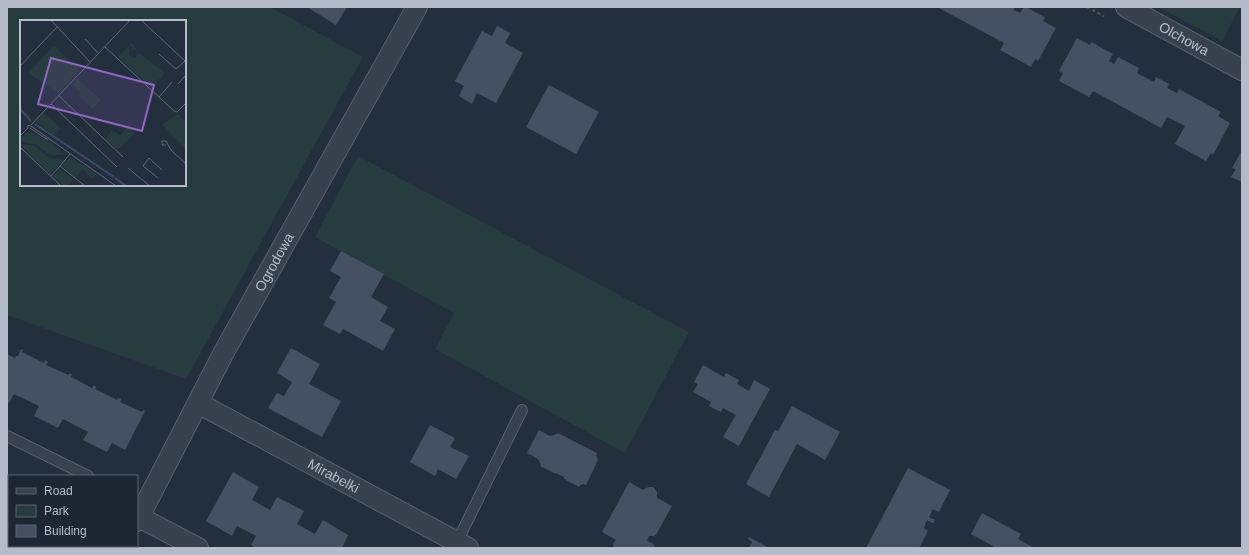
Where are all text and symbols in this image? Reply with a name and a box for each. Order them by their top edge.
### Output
street label: Olchowa [1156,18,1212,59]
inset map [20,20,186,186]
street label: Ogrodowa [251,230,297,294]
street label: Mirabelki [305,456,362,496]
legend [8,475,138,547]
text: Road [44,484,73,498]
text: Park [44,504,70,518]
text: Building [44,524,87,538]

